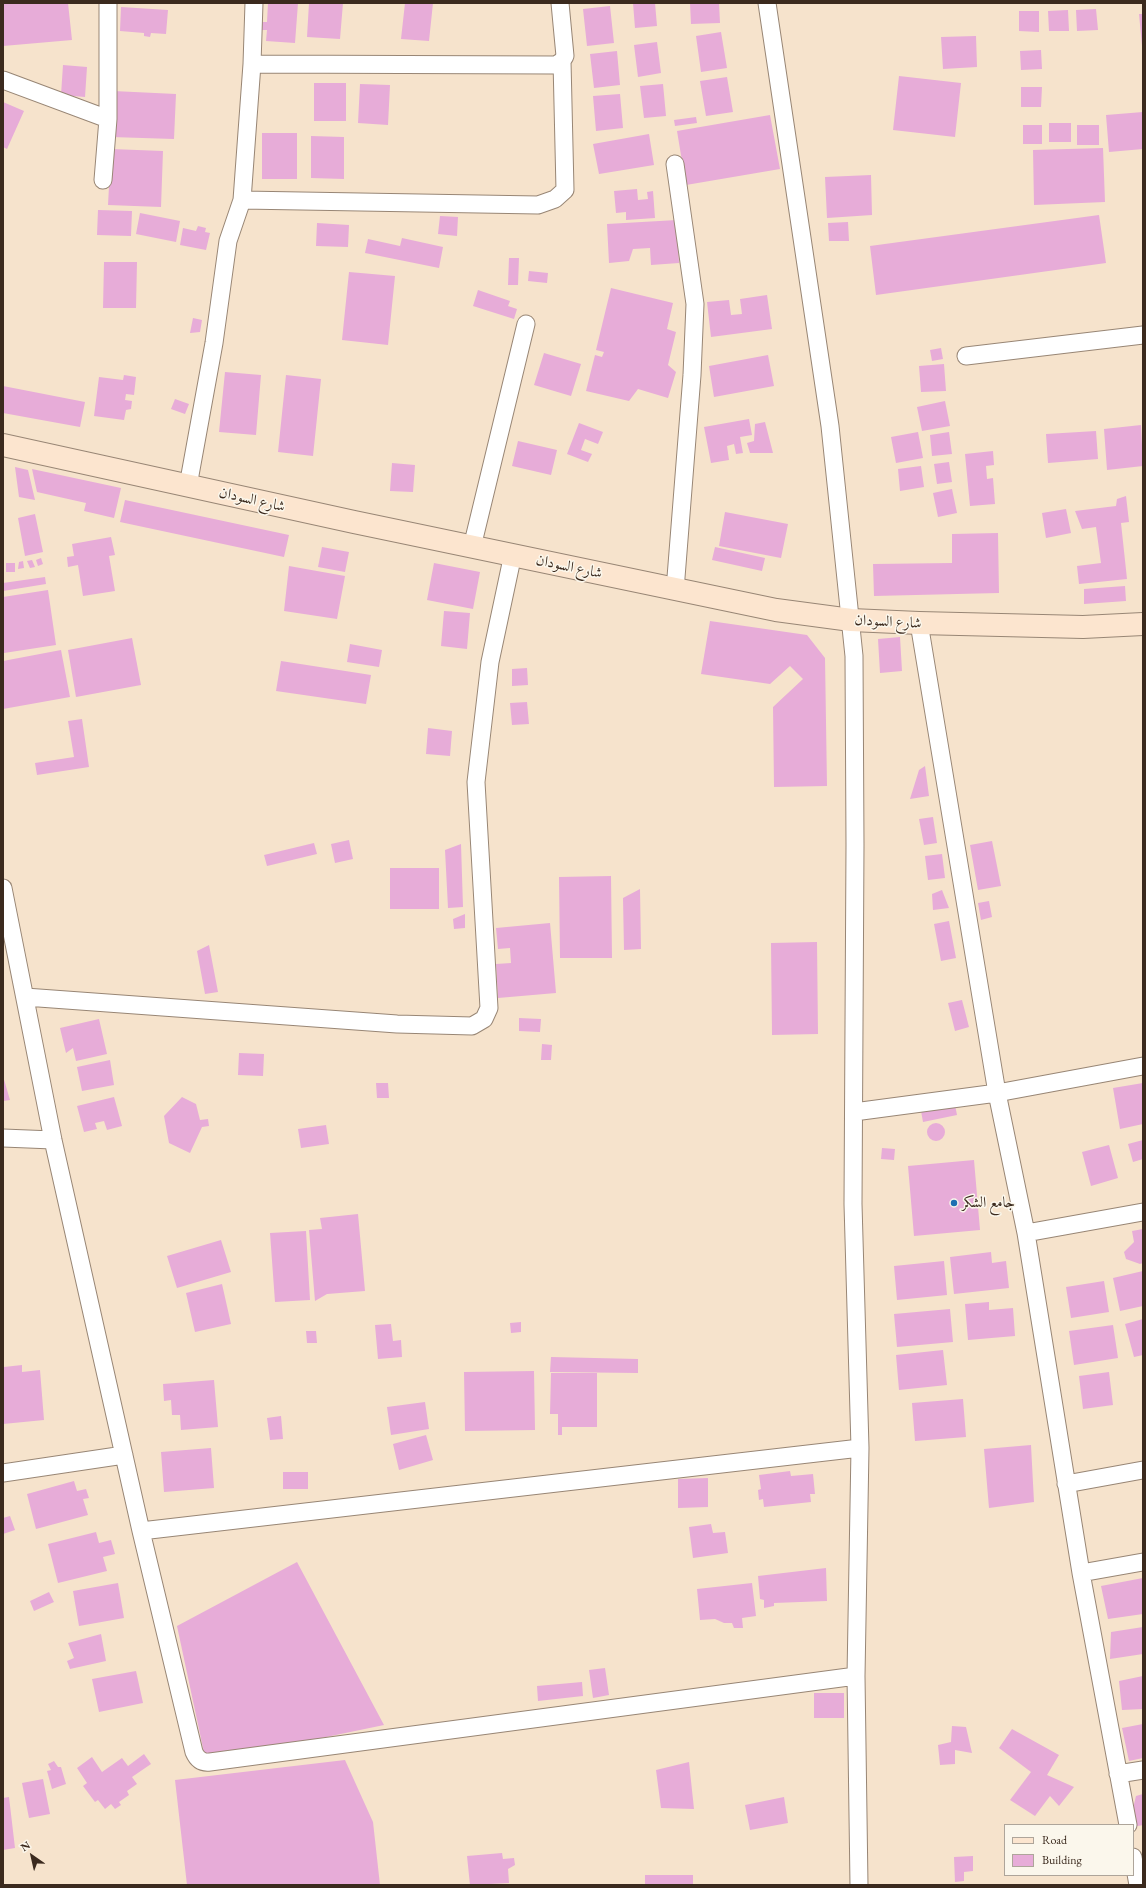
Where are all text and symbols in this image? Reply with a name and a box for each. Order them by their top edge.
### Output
street label: شارع السودان [217,484,287,516]
street label: شارع السودان [534,551,604,583]
street label: شارع السودان [854,611,922,633]
place label: جامع الشكر [962,1194,1015,1212]
marker: جامع الشكر [949,1198,959,1208]
legend [1004,1824,1134,1876]
text: Road [1042,1832,1067,1848]
north arrow [12,1836,52,1876]
text: N [18,1838,33,1854]
text: Building [1042,1852,1082,1868]

